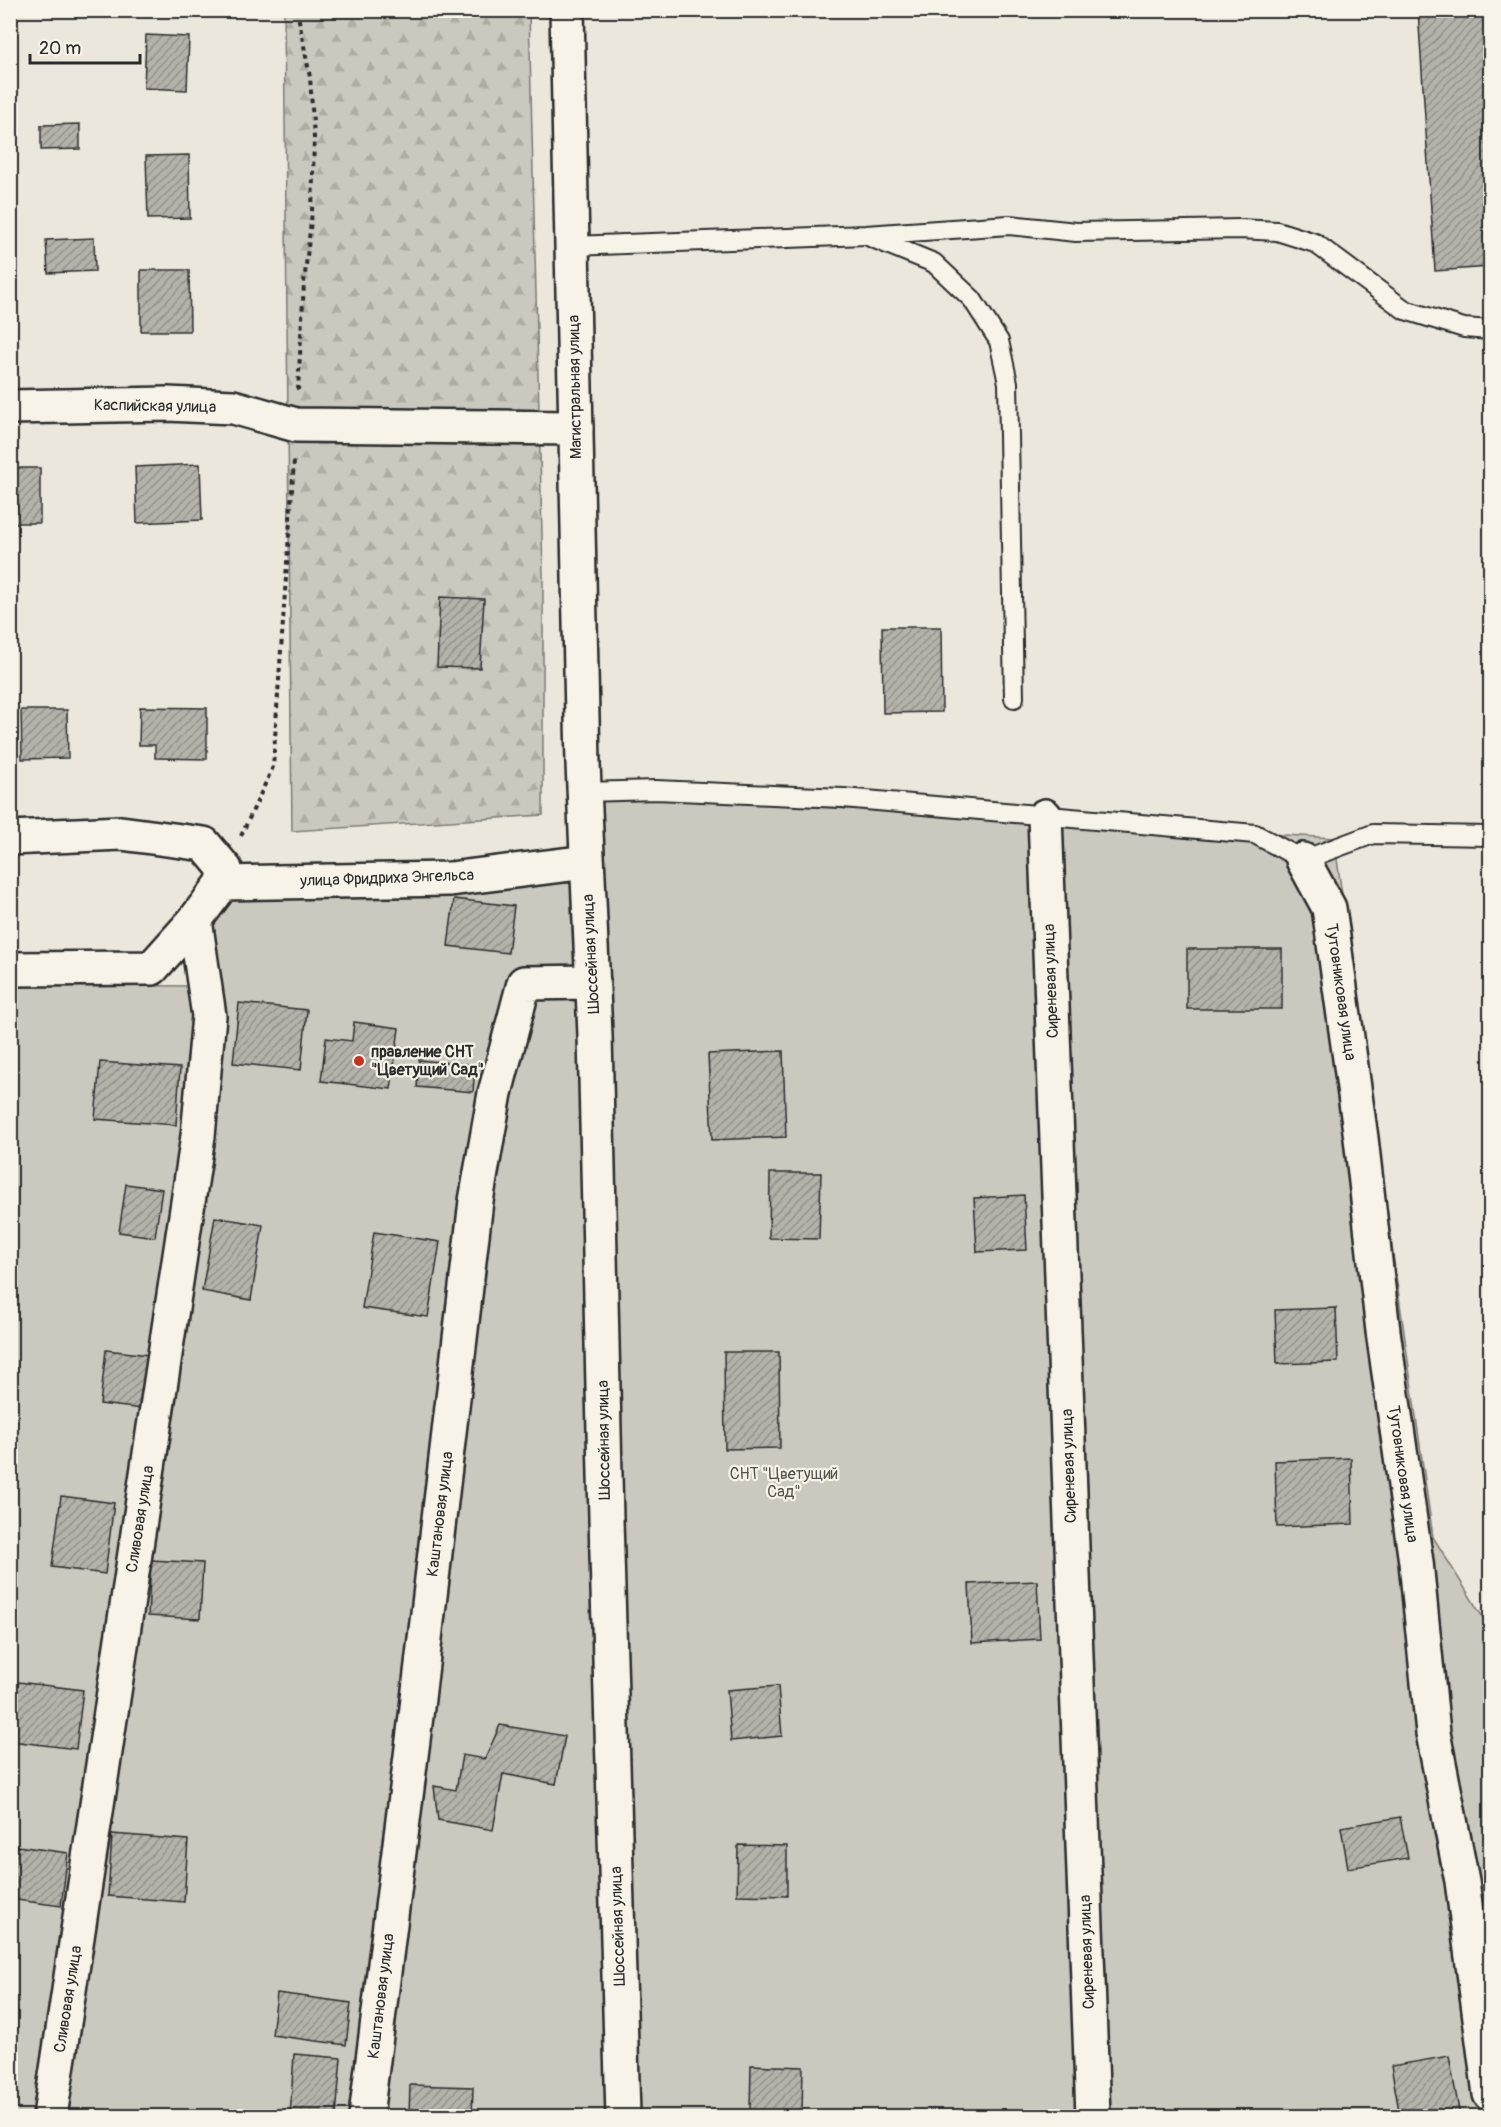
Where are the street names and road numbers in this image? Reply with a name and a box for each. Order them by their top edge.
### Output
street label: Магистральная улица [564,315,586,459]
street label: Каспийская улица [94,395,216,417]
street label: улица Фридриха Энгельса [299,865,474,891]
street label: Шоссейная улица [578,894,604,1014]
street label: Тутовниковая улица [1321,922,1361,1062]
street label: Сиреневая улица [1039,923,1063,1039]
street label: Шоссейная улица [593,1380,615,1500]
street label: Тутовниковая улица [1383,1404,1423,1544]
street label: Сиреневая улица [1057,1408,1081,1524]
street label: Каштановая улица [422,1450,458,1578]
street label: Сливовая улица [122,1464,158,1574]
street label: Шоссейная улица [606,1866,630,1986]
street label: Сиреневая улица [1075,1894,1099,2010]
street label: Каштановая улица [363,1932,399,2060]
street label: Сливовая улица [50,1944,86,2054]

